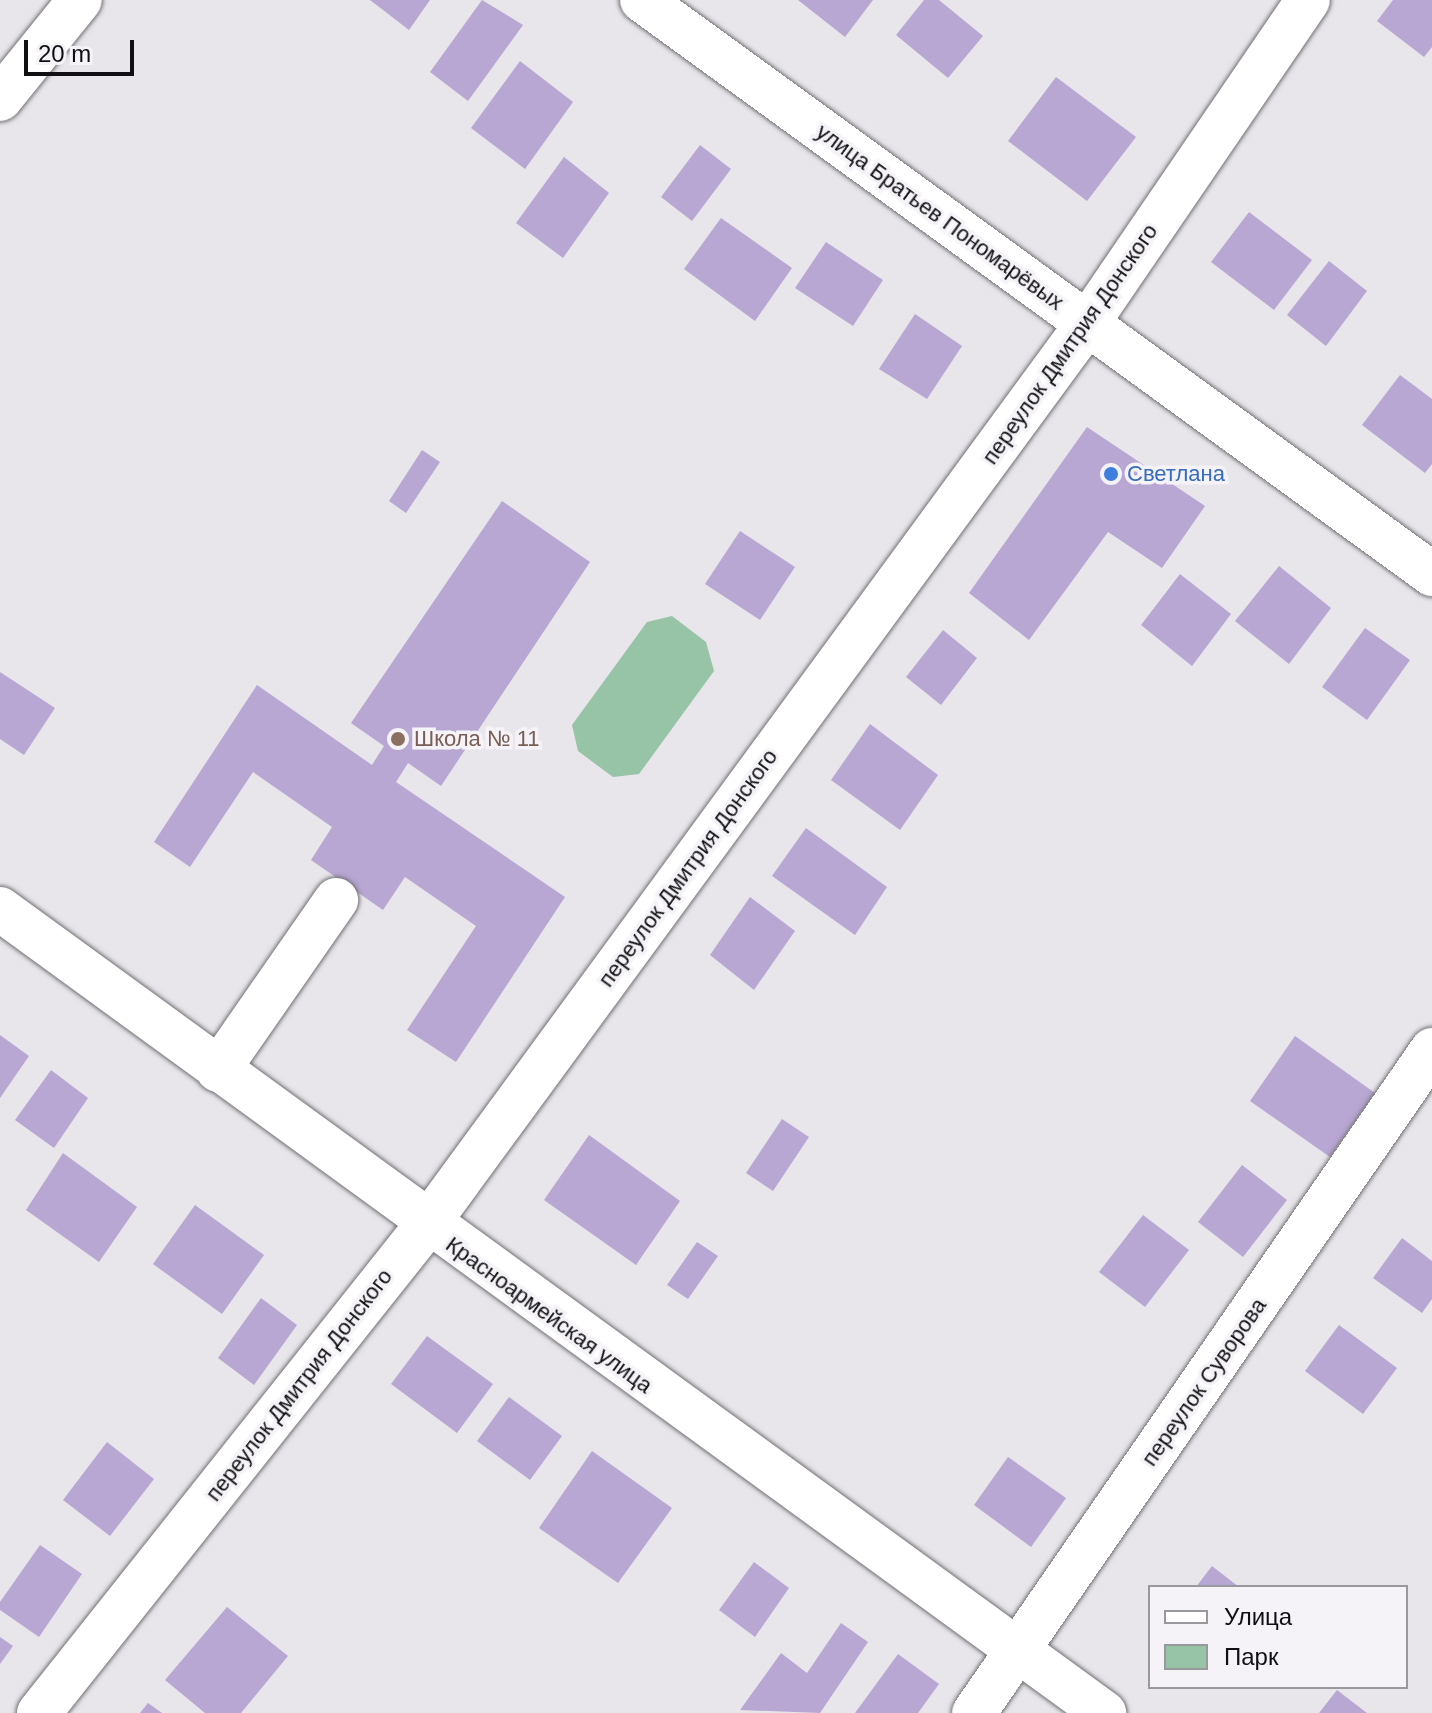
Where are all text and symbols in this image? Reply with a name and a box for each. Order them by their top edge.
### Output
scale bar [28,24,138,74]
text: 20 m [38,40,91,67]
street label: улица Братьев Пономарёвых [811,118,1069,316]
street label: переулок Дмитрия Донского [977,219,1163,469]
place label: Светлана [1127,461,1225,487]
marker: Светлана [1102,465,1120,483]
place label: Школа № 11 [414,726,540,752]
marker: Школа № 11 [389,730,407,748]
street label: переулок Дмитрия Донского [593,744,783,992]
street label: Красноармейская улица [441,1231,657,1399]
street label: переулок Дмитрия Донского [200,1264,398,1506]
street label: переулок Суворова [1136,1293,1272,1471]
legend [1148,1585,1408,1689]
text: Улица [1224,1603,1292,1630]
text: Парк [1224,1643,1278,1670]

